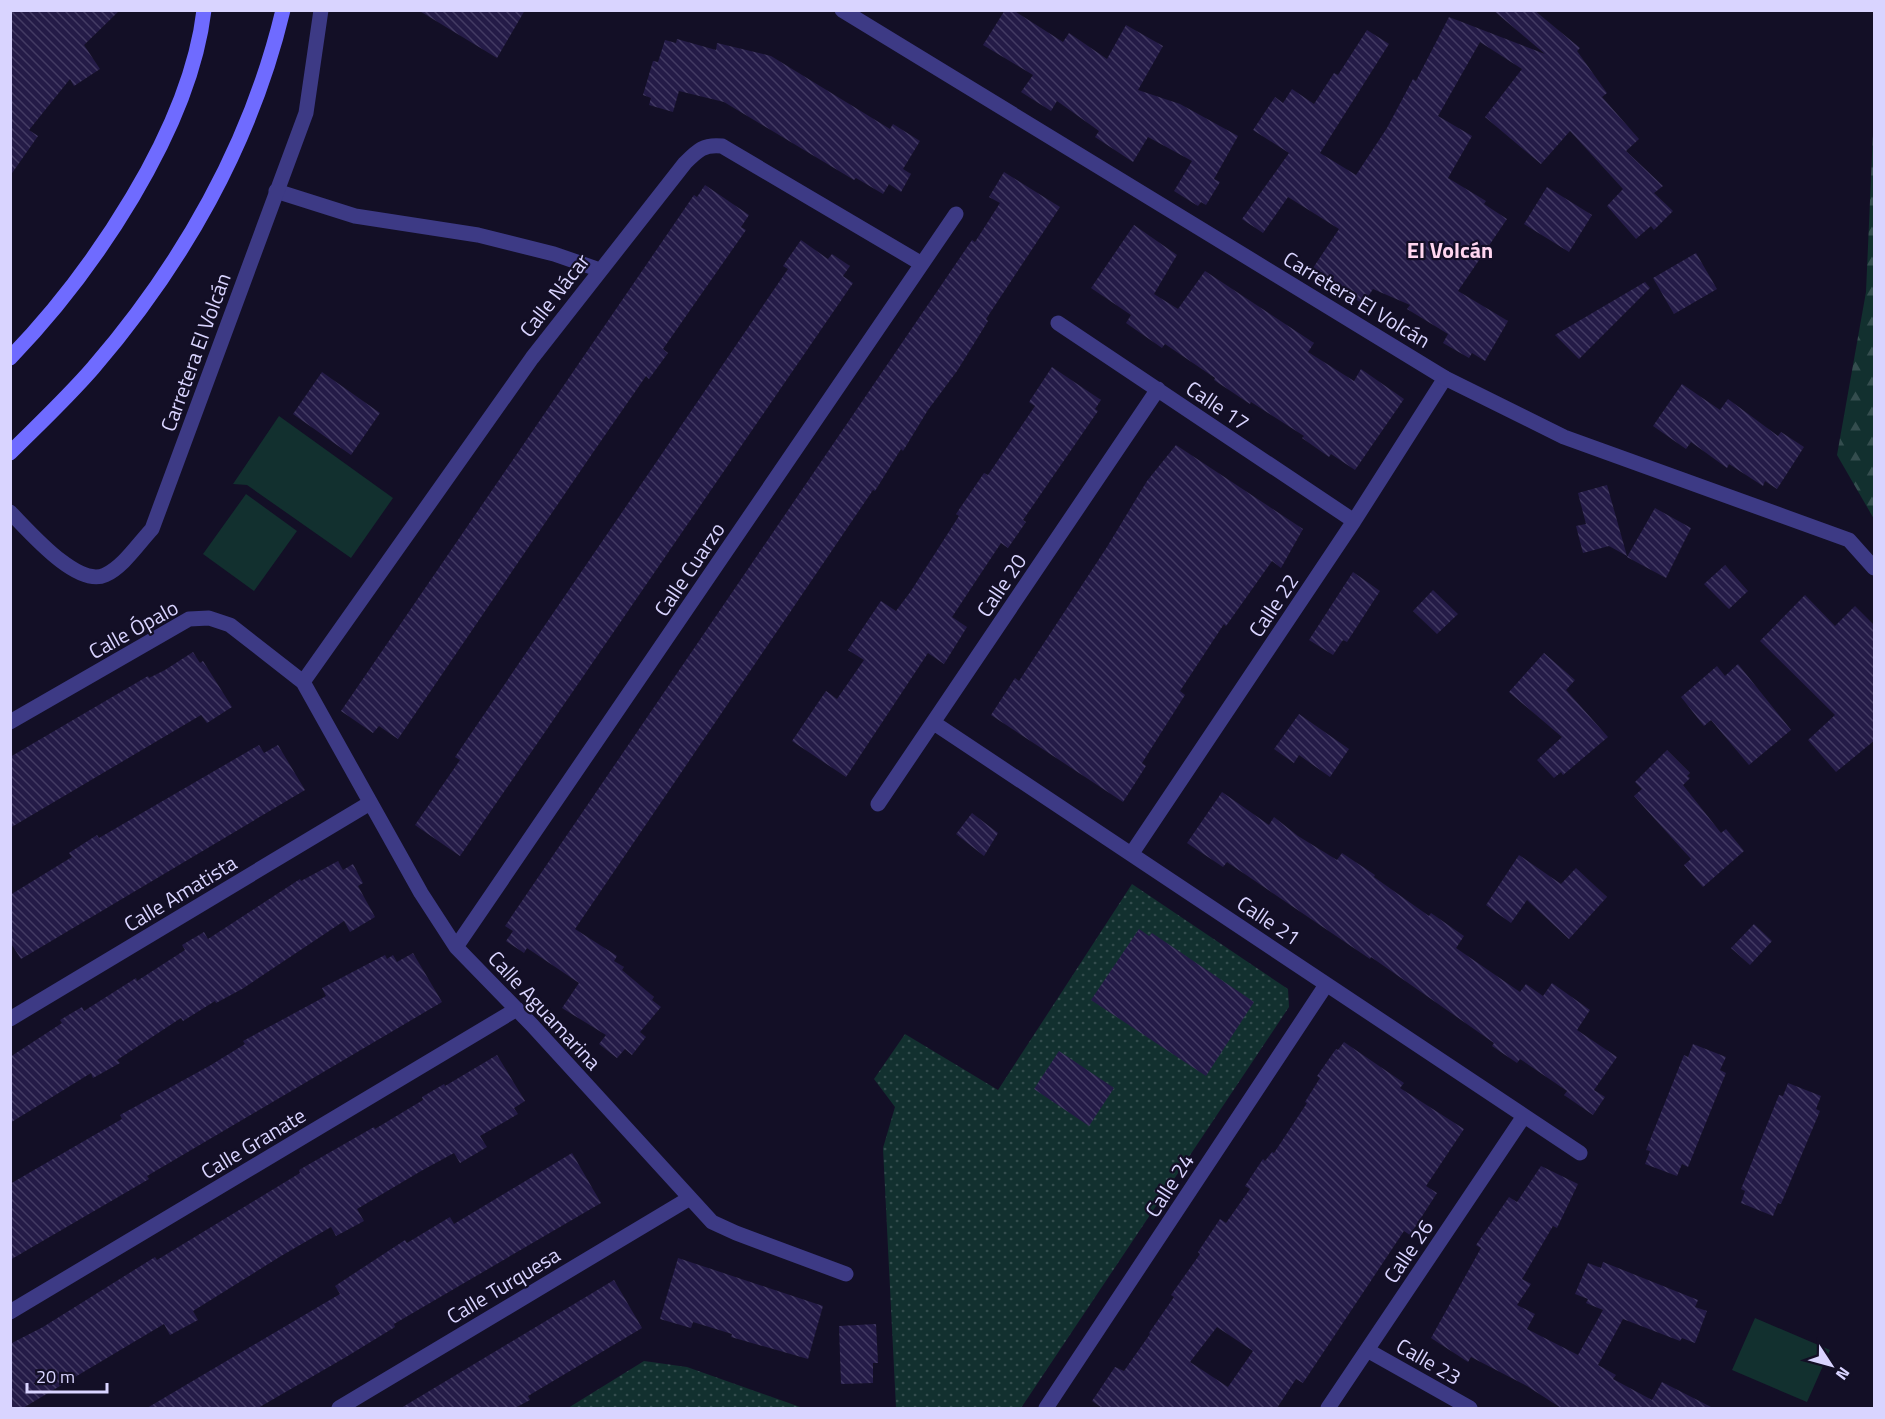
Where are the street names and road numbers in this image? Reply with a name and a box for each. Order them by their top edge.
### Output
street label: Carretera El Volcán [1277,242,1437,356]
street label: Calle Nácar [511,246,597,344]
street label: Carretera El Volcán [151,268,239,436]
street label: Calle 17 [1180,372,1256,438]
street label: Calle Cuarzo [646,515,732,623]
street label: Calle 20 [968,547,1034,623]
street label: Calle 22 [1240,567,1306,643]
street label: Calle Ópalo [82,591,184,667]
street label: Calle Amatista [117,846,243,939]
street label: Calle 21 [1231,887,1307,953]
street label: Calle Aguamarina [481,943,609,1077]
street label: Calle Granate [194,1099,312,1187]
street label: Calle 24 [1136,1147,1202,1223]
street label: Calle 26 [1375,1213,1441,1289]
street label: Calle Turquesa [440,1238,566,1332]
street label: Calle 23 [1391,1330,1467,1392]

